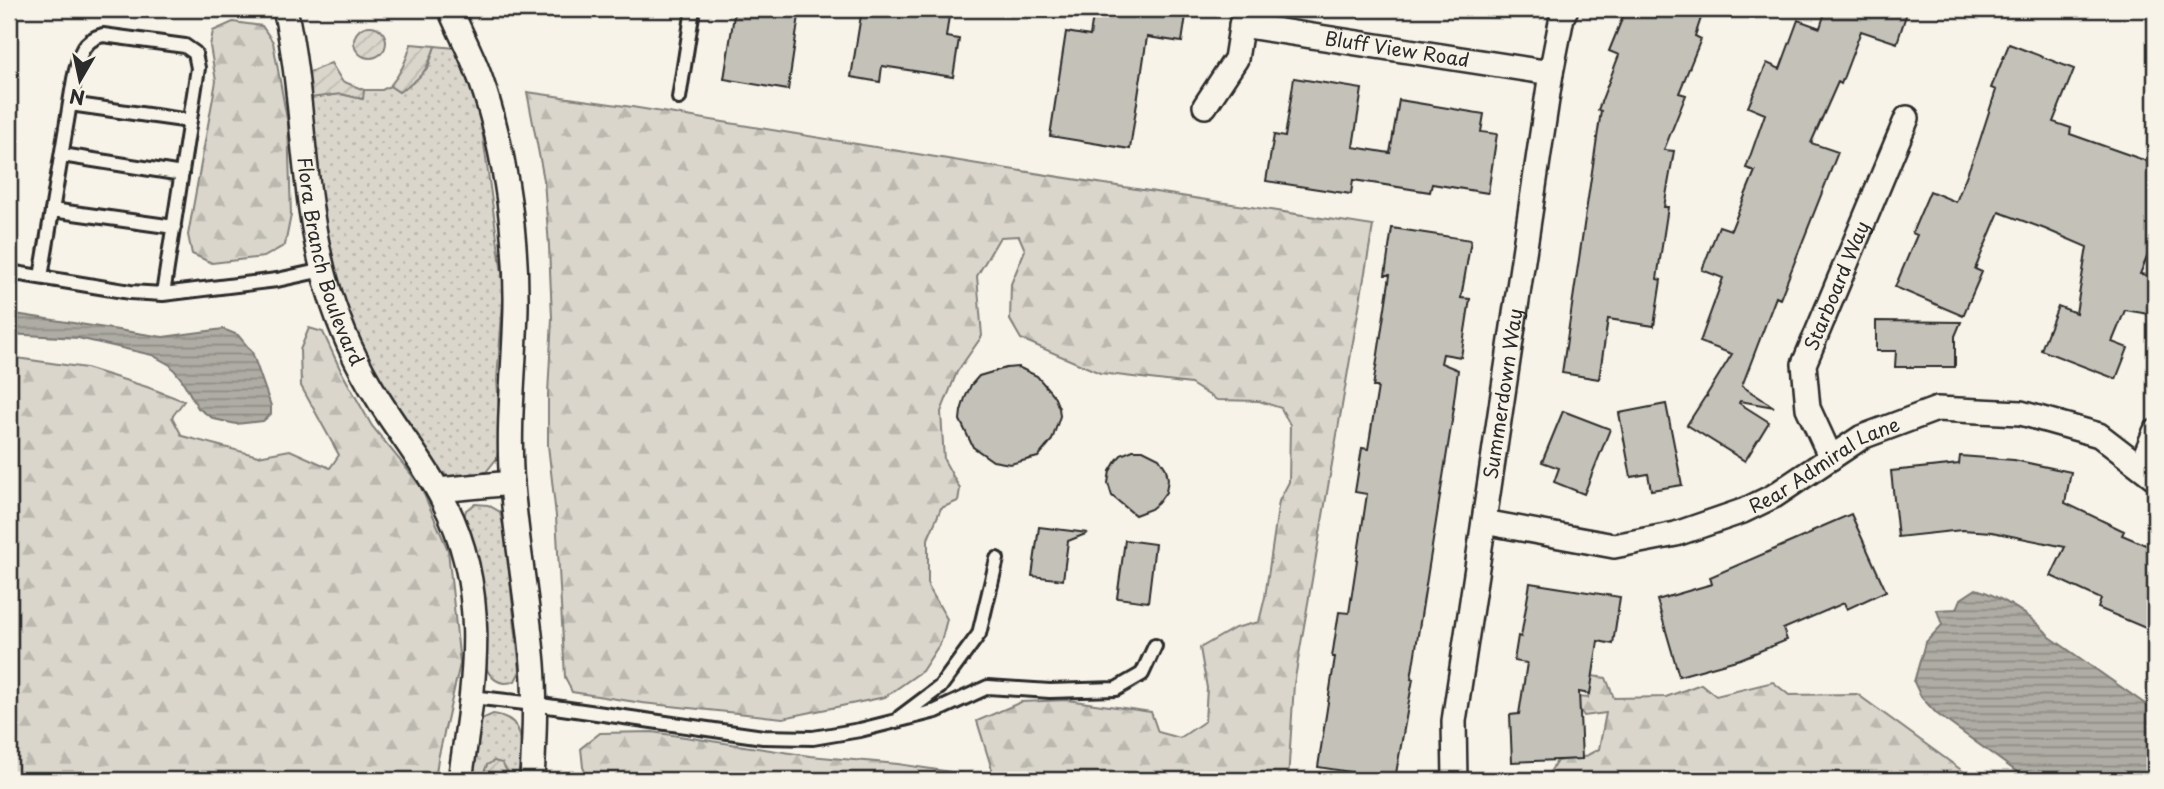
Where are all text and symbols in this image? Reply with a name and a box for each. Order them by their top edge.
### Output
street label: Bluff View Road [1323,23,1471,73]
north arrow [46,46,116,116]
text: N [68,83,87,113]
street label: Flora Branch Boulevard [292,156,372,370]
street label: Starboard Way [1796,216,1875,355]
street label: Summerdown Way [1475,306,1529,481]
street label: Rear Admiral Lane [1744,409,1903,519]

